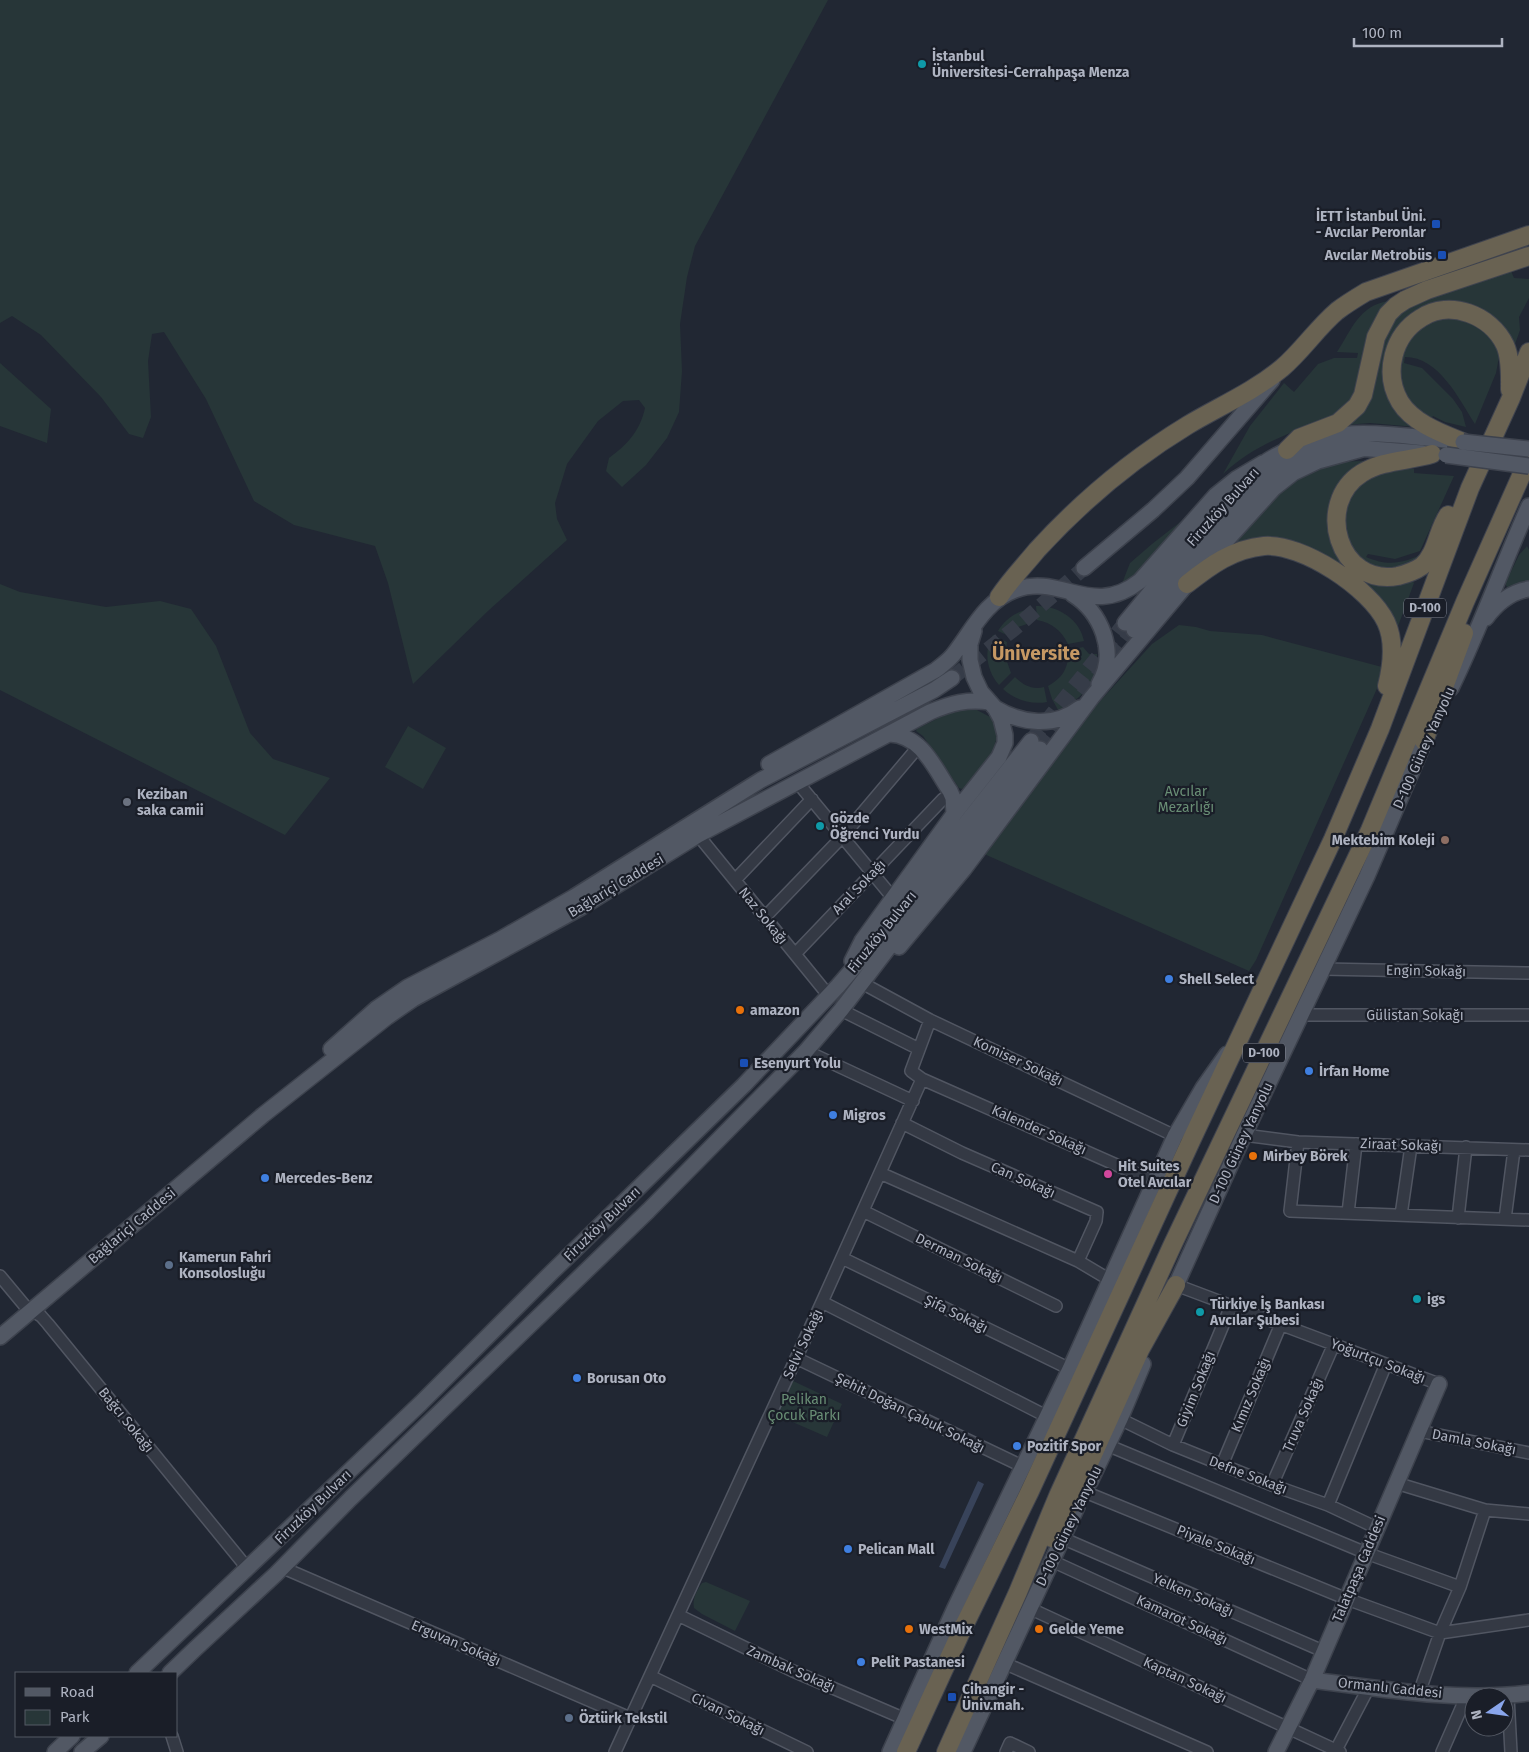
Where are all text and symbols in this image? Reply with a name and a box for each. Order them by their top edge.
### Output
scale bar [1354,15,1502,47]
text: 100 m [1362,24,1402,42]
place label: İstanbul Üniversitesi-Cerrahpaşa Menza [932,47,1130,82]
marker: İstanbul Üniversitesi-Cerrahpaşa Menza [916,58,928,70]
place label: İETT İstanbul Üni. - Avcılar Peronlar [1316,207,1426,241]
marker: İETT İstanbul Üni. - Avcılar Peronlar [1430,218,1442,230]
place label: Avcılar Metrobüs [1324,247,1432,264]
marker: Avcılar Metrobüs [1436,249,1448,261]
street label: Firuzköy Bulvarı [1183,464,1263,550]
road number: D-100 [1404,598,1446,618]
district label: Üniversite [992,641,1080,665]
street label: D-100 Güney Yanyolu [1389,684,1459,812]
park label: Avcılar Mezarlığı [1158,783,1214,816]
place label: Keziban saka camii [137,786,204,819]
marker: Keziban saka camii [121,796,133,808]
place label: Gözde Öğrenci Yurdu [830,810,920,843]
marker: Gözde Öğrenci Yurdu [814,820,826,832]
place label: Mektebim Koleji [1332,832,1435,849]
marker: Mektebim Koleji [1439,834,1451,846]
street label: Bağlariçi Caddesi [565,851,667,921]
street label: Aral Sokağı [829,856,889,918]
street label: Naz Sokağı [735,884,791,948]
street label: Firuzköy Bulvarı [844,888,920,976]
street label: Engin Sokağı [1386,962,1466,980]
place label: Shell Select [1179,971,1255,988]
marker: Shell Select [1163,973,1175,985]
place label: amazon [750,1002,800,1019]
marker: amazon [734,1004,746,1016]
street label: Gülistan Sokağı [1366,1007,1464,1024]
street label: Komiser Sokağı [970,1033,1066,1089]
road number: D-100 [1243,1044,1285,1062]
place label: Esenyurt Yolu [754,1055,841,1072]
marker: Esenyurt Yolu [738,1057,750,1069]
place label: İrfan Home [1319,1062,1390,1080]
marker: İrfan Home [1303,1065,1315,1077]
street label: D-100 Güney Yanyolu [1205,1080,1277,1206]
street label: Kalender Sokağı [989,1101,1089,1159]
place label: Migros [843,1107,886,1124]
marker: Migros [827,1109,839,1121]
street label: Ziraat Sokağı [1360,1135,1442,1155]
place label: Mirbey Börek [1263,1148,1348,1165]
marker: Mirbey Börek [1247,1150,1259,1162]
street label: Can Sokağı [988,1158,1058,1202]
place label: Hit Suites Otel Avcılar [1118,1158,1192,1191]
marker: Hit Suites Otel Avcılar [1102,1168,1114,1180]
place label: Mercedes-Benz [275,1170,373,1187]
marker: Mercedes-Benz [259,1172,271,1184]
street label: Firuzköy Bulvarı [560,1183,644,1265]
street label: Bağlariçi Caddesi [85,1185,179,1267]
street label: Derman Sokağı [913,1230,1005,1286]
place label: Kamerun Fahri Konsolosluğu [179,1249,271,1282]
marker: Kamerun Fahri Konsolosluğu [163,1259,175,1271]
street label: Şifa Sokağı [921,1291,991,1337]
place label: igs [1427,1291,1446,1308]
marker: igs [1411,1293,1423,1305]
place label: Türkiye İş Bankası Avcılar Şubesi [1209,1295,1325,1330]
street label: Selvi Sokağı [779,1306,827,1382]
marker: Türkiye İş Bankası Avcılar Şubesi [1194,1306,1206,1318]
street label: Yoğurtçu Sokağı [1328,1335,1428,1387]
street label: Giyim Sokağı [1173,1348,1219,1430]
street label: Kımız Sokağı [1228,1355,1274,1435]
street label: Şehit Doğan Çabuk Sokağı [833,1369,987,1457]
place label: Borusan Oto [587,1370,666,1387]
marker: Borusan Oto [571,1372,583,1384]
street label: Truva Sokağı [1279,1375,1327,1455]
street label: Bağcı Sokağı [95,1384,157,1456]
park label: Pelikan Çocuk Parkı [768,1391,840,1424]
street label: Damla Sokağı [1430,1426,1518,1458]
place label: Pozitif Spor [1027,1438,1102,1455]
marker: Pozitif Spor [1011,1440,1023,1452]
street label: Defne Sokağı [1207,1452,1289,1498]
street label: D-100 Güney Yanyolu [1032,1463,1106,1589]
street label: Firuzköy Bulvarı [271,1466,355,1548]
street label: Talatpaşa Caddesi [1329,1513,1389,1625]
street label: Piyale Sokağı [1174,1522,1258,1568]
place label: Pelican Mall [858,1541,935,1558]
marker: Pelican Mall [842,1543,854,1555]
street label: Yelken Sokağı [1150,1570,1236,1620]
street label: Kamarot Sokağı [1134,1591,1230,1649]
street label: Erguvan Sokağı [409,1617,503,1669]
place label: WestMix [919,1621,974,1638]
place label: Gelde Yeme [1049,1621,1124,1638]
marker: WestMix [903,1623,915,1635]
marker: Gelde Yeme [1033,1623,1045,1635]
street label: Zambak Sokağı [744,1642,838,1696]
street label: Kaptan Sokağı [1141,1653,1229,1707]
place label: Pelit Pastanesi [871,1654,965,1671]
marker: Pelit Pastanesi [855,1656,867,1668]
legend [15,1672,178,1737]
street label: Ormanlı Caddesi [1337,1674,1443,1702]
place label: Cihangir - Üniv.mah. [962,1681,1024,1714]
text: Road [60,1683,95,1701]
north arrow [1464,1687,1514,1737]
street label: Civan Sokağı [689,1689,767,1739]
marker: Cihangir - Üniv.mah. [946,1691,958,1703]
text: Park [60,1708,90,1726]
text: N [1467,1708,1486,1721]
place label: Öztürk Tekstil [579,1709,668,1727]
marker: Öztürk Tekstil [563,1712,575,1724]

